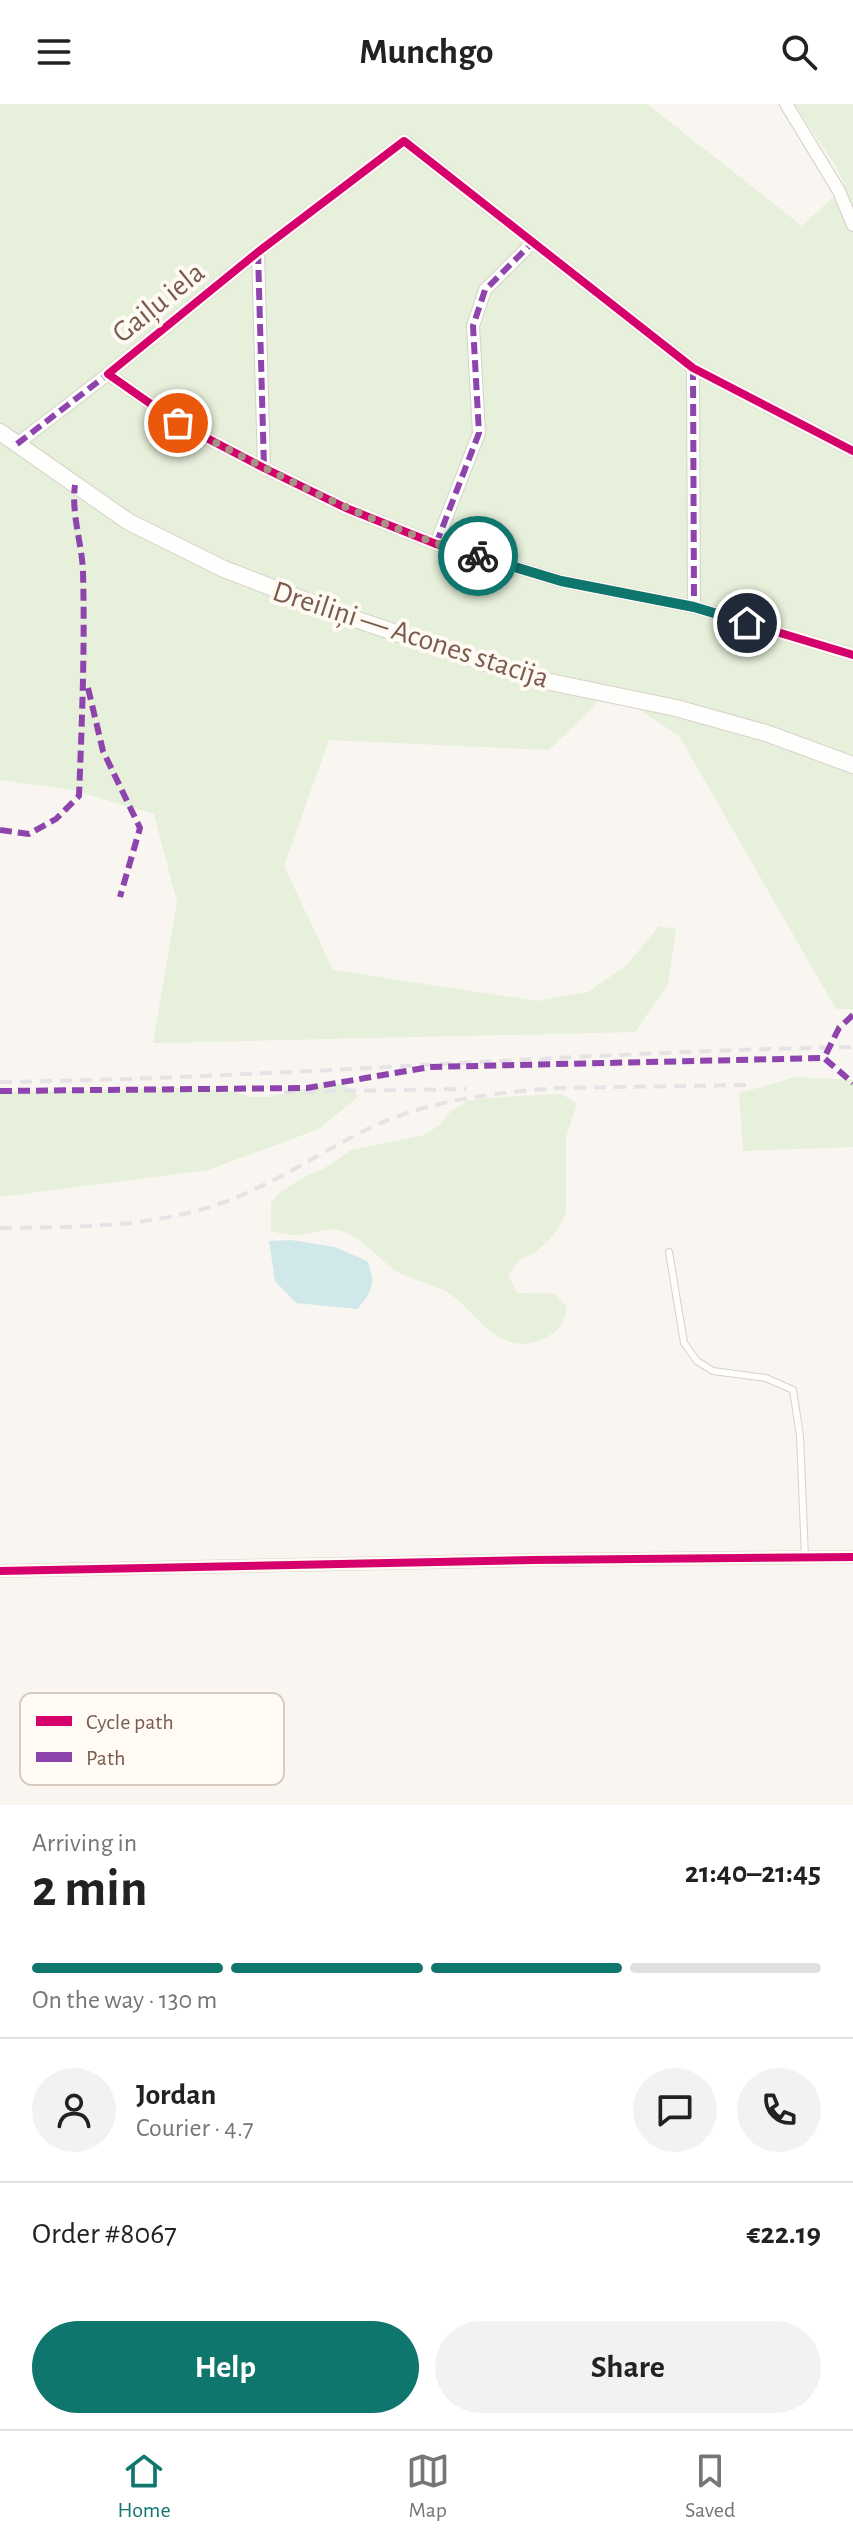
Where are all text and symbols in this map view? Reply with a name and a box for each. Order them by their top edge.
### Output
icon: menu [32,30,76,74]
icon: search [777,30,821,74]
text: Munchgo [359,34,494,70]
street label: Gaiļu iela [107,257,212,350]
pin [144,389,212,457]
icon: bag [156,401,200,445]
courier [438,516,518,596]
icon: bike [456,534,500,578]
street label: Dreiliņi — Acones stacija [268,576,553,696]
pin [713,589,781,657]
icon: home [725,601,769,645]
legend [20,1693,284,1785]
text: Cycle path [86,1711,174,1733]
text: Path [86,1747,126,1769]
text: Arriving in [32,1830,137,1856]
text: 21:40–21:45 [685,1858,821,1888]
text: 2 min [32,1863,147,1915]
text: On the way · 130 m [32,1987,217,2013]
button: person [32,2068,116,2152]
button: chat [633,2068,717,2152]
button: phone [737,2068,821,2152]
text: Jordan [136,2080,216,2110]
text: Courier · 4.7 [136,2115,254,2141]
text: Order #8067 [32,2219,177,2249]
text: €22.19 [747,2219,821,2249]
button: Help [32,2321,419,2413]
button: Share [435,2321,821,2413]
tab: Home [118,2449,171,2523]
tab: Map [406,2449,450,2523]
tab: Saved [685,2449,735,2523]

